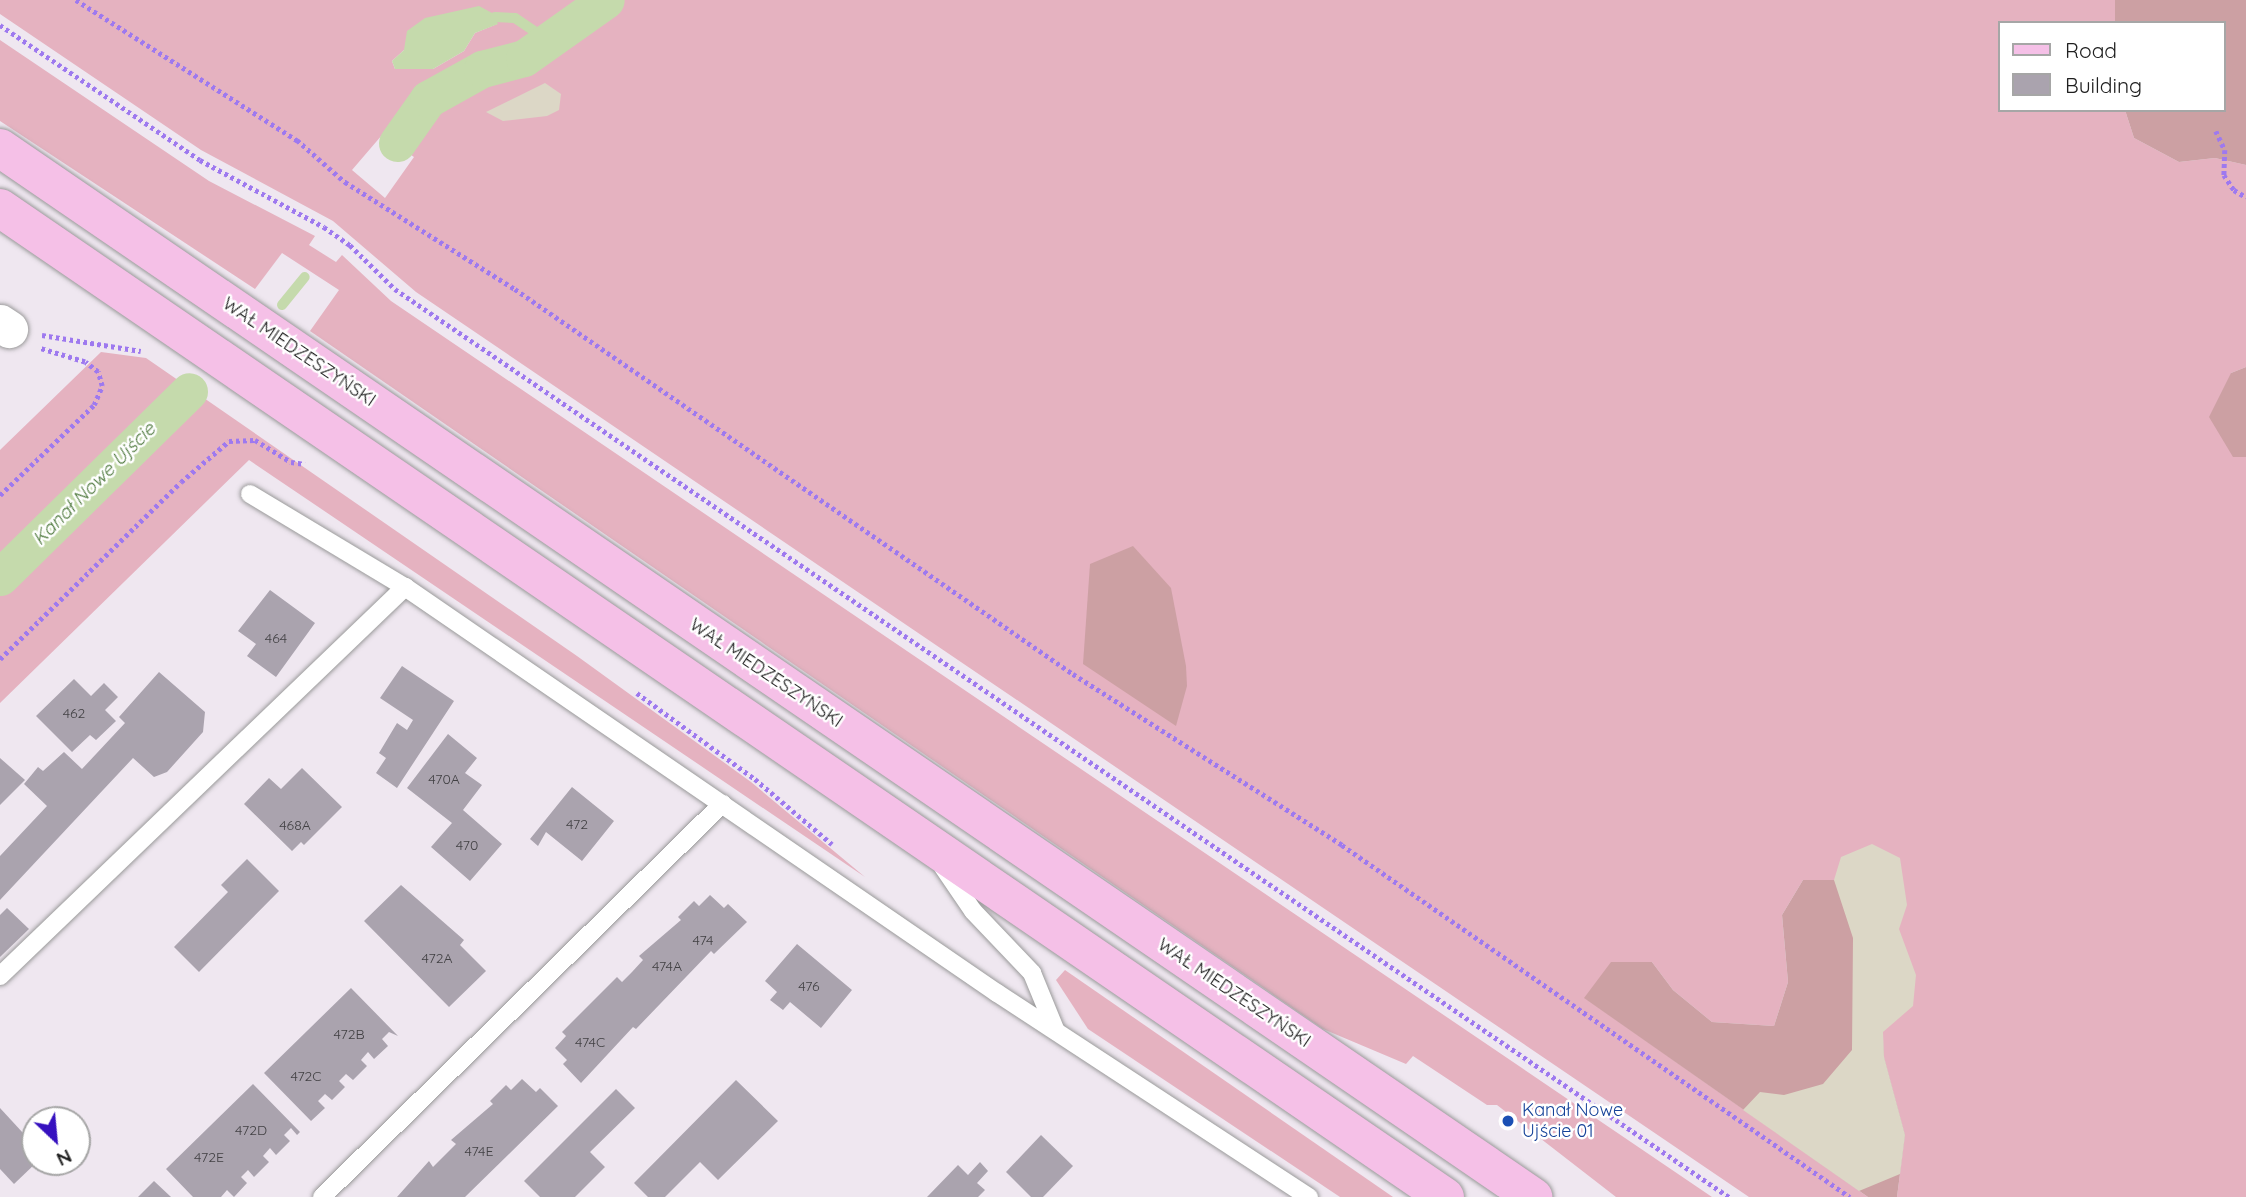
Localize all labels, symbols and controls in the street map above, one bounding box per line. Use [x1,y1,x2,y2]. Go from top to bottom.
legend [1997,21,2225,112]
text: Road [2065,37,2117,63]
text: Building [2065,72,2142,98]
street label: WAŁ MIEDZESZYŃSKI [218,293,380,411]
water label: Kanał Nowe Ujście [28,418,160,550]
street label: WAŁ MIEDZESZYŃSKI [685,614,847,732]
house number: 464 [265,630,287,646]
house number: 462 [63,705,85,721]
house number: 470A [428,771,460,787]
house number: 472 [566,816,588,832]
house number: 468A [279,817,311,833]
house number: 470 [456,837,478,853]
house number: 474 [693,932,713,948]
street label: WAŁ MIEDZESZYŃSKI [1153,934,1315,1052]
house number: 472A [422,950,452,966]
house number: 474A [652,958,682,974]
house number: 476 [798,978,820,994]
house number: 472B [333,1026,365,1042]
house number: 474C [575,1034,605,1050]
house number: 472C [290,1068,322,1084]
place label: Kanał Nowe Ujście 01 [1522,1100,1623,1142]
north arrow [21,1106,91,1176]
marker: Kanał Nowe Ujście 01 [1500,1113,1516,1129]
house number: 472D [235,1122,267,1138]
house number: 474E [465,1143,493,1159]
text: N [53,1144,76,1172]
house number: 472E [194,1149,224,1165]

